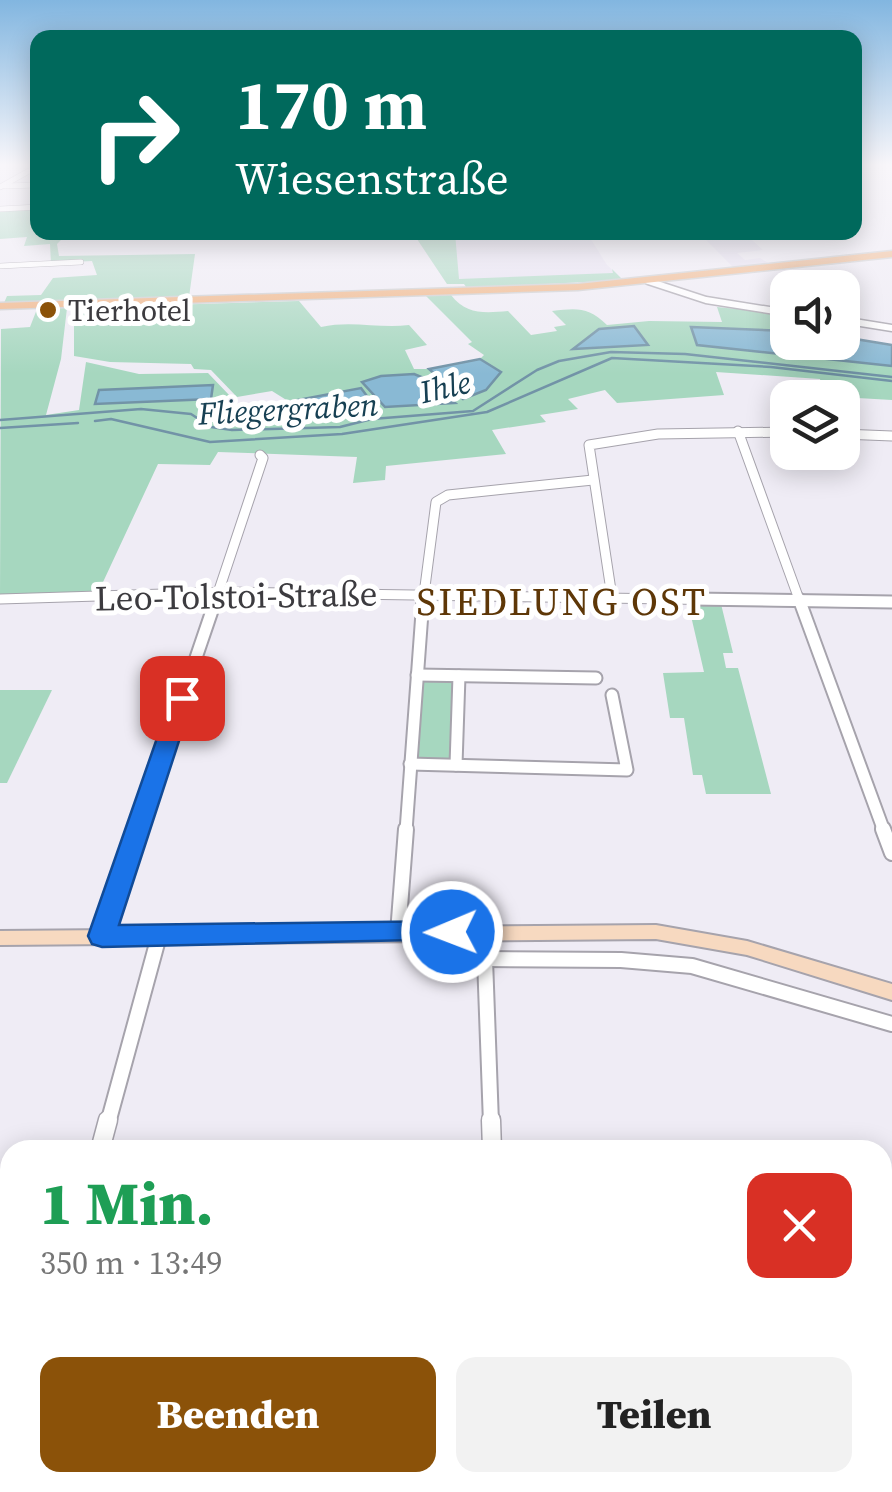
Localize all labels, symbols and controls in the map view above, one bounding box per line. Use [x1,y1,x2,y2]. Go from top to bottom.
text: 170 m [235,56,427,152]
icon: right [70,70,200,200]
text: Wiesenstraße [235,147,509,209]
map controls [770,270,860,470]
button: sound [770,270,860,360]
place label: Tierhotel [68,290,191,331]
marker: Tierhotel [37,299,59,321]
water label: Ihle [414,360,475,414]
button: layers [770,380,860,470]
water label: Fliegergraben [196,382,379,436]
street label: Leo-Tolstoi-Straße [94,570,378,622]
district label: SIEDLUNG OST [417,576,707,628]
pin [140,656,225,741]
icon: arrive [155,671,210,726]
position arrow [400,880,504,984]
text: 1 Min. [40,1162,214,1244]
button: close [747,1173,852,1278]
text: 350 m · 13:49 [40,1241,222,1285]
button: Beenden [40,1357,436,1472]
button: Teilen [456,1357,852,1472]

